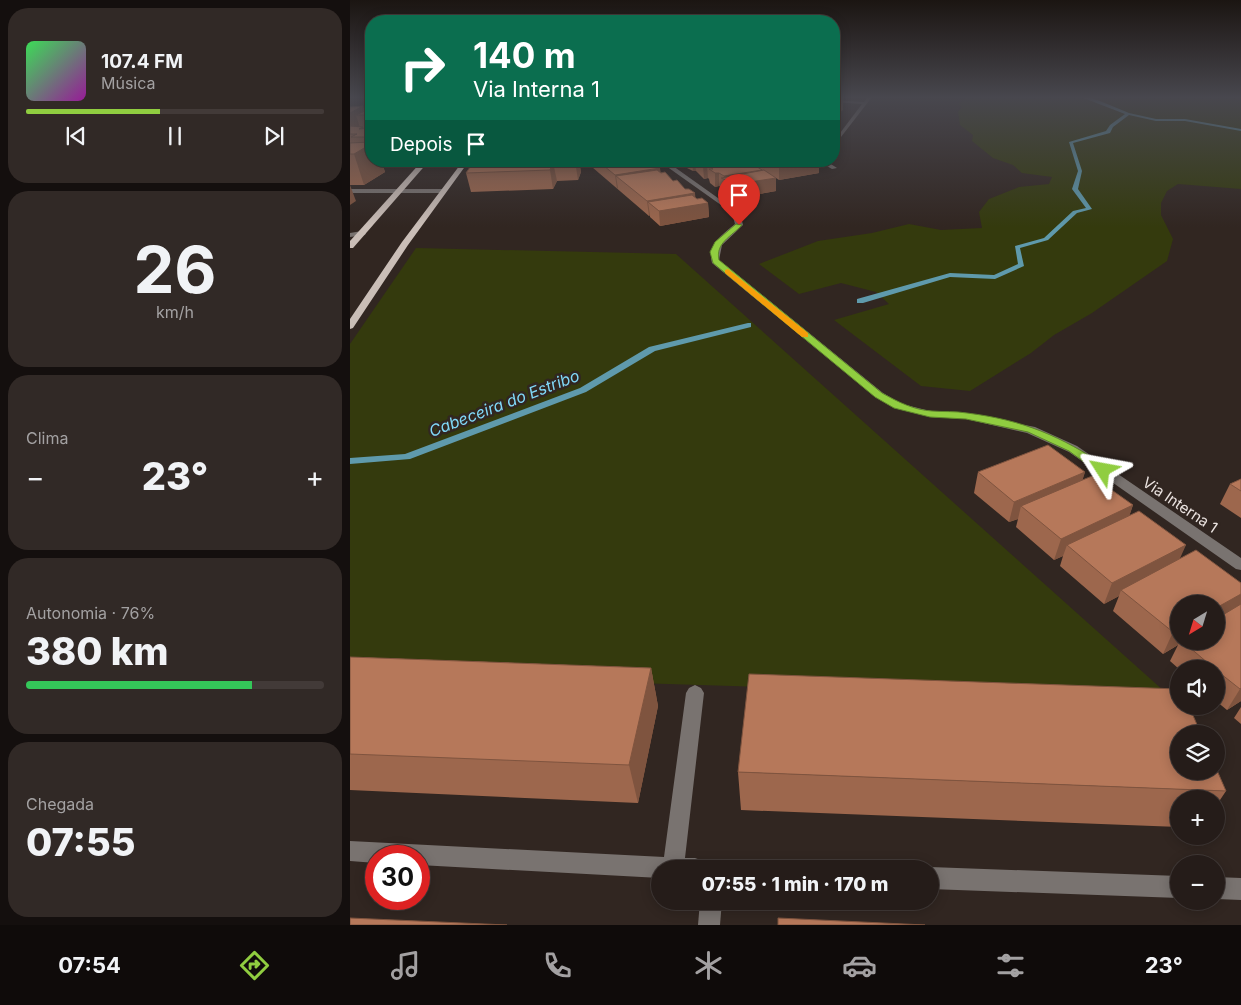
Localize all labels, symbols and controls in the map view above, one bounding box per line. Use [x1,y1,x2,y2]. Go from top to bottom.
text: 140 m [473,34,576,76]
icon: right [390,35,455,100]
text: 107.4 FM [101,50,183,73]
text: Música [101,73,156,93]
text: Via Interna 1 [473,76,600,102]
icon: previous [62,122,90,150]
icon: pause [161,122,189,150]
icon: next [260,122,288,150]
icon: arrive [462,130,490,158]
text: Depois [390,133,452,156]
pin [718,174,760,225]
icon: arrive [725,181,753,209]
text: 26 [133,230,217,309]
text: km/h [156,302,194,322]
water label: Cabeceira do Estribo [426,365,582,441]
text: Clima [26,428,68,448]
position arrow [1076,443,1128,495]
text: 23° [142,453,208,499]
text: − [26,460,45,494]
text: + [305,460,324,494]
street label: Via Interna 1 [1139,473,1221,537]
north arrow [1170,595,1225,650]
map controls [1170,595,1225,910]
text: Autonomia · 76% [26,603,155,623]
text: 380 km [26,628,169,674]
button: sound [1170,660,1225,715]
button: layers [1170,725,1225,780]
button: + [1170,790,1225,845]
text: Chegada [26,794,94,814]
text: 07:55 [26,819,136,865]
speed limit sign: 30 [365,845,430,910]
button: − [1170,855,1225,910]
text: 07:55 · 1 min · 170 m [702,873,888,896]
icon: directions [237,948,272,983]
icon: music [388,948,423,983]
icon: phone [540,948,575,983]
icon: climate [691,948,726,983]
icon: car [842,948,877,983]
icon: filters [993,948,1028,983]
text: 07:54 [58,952,121,978]
text: 23° [1145,952,1183,978]

